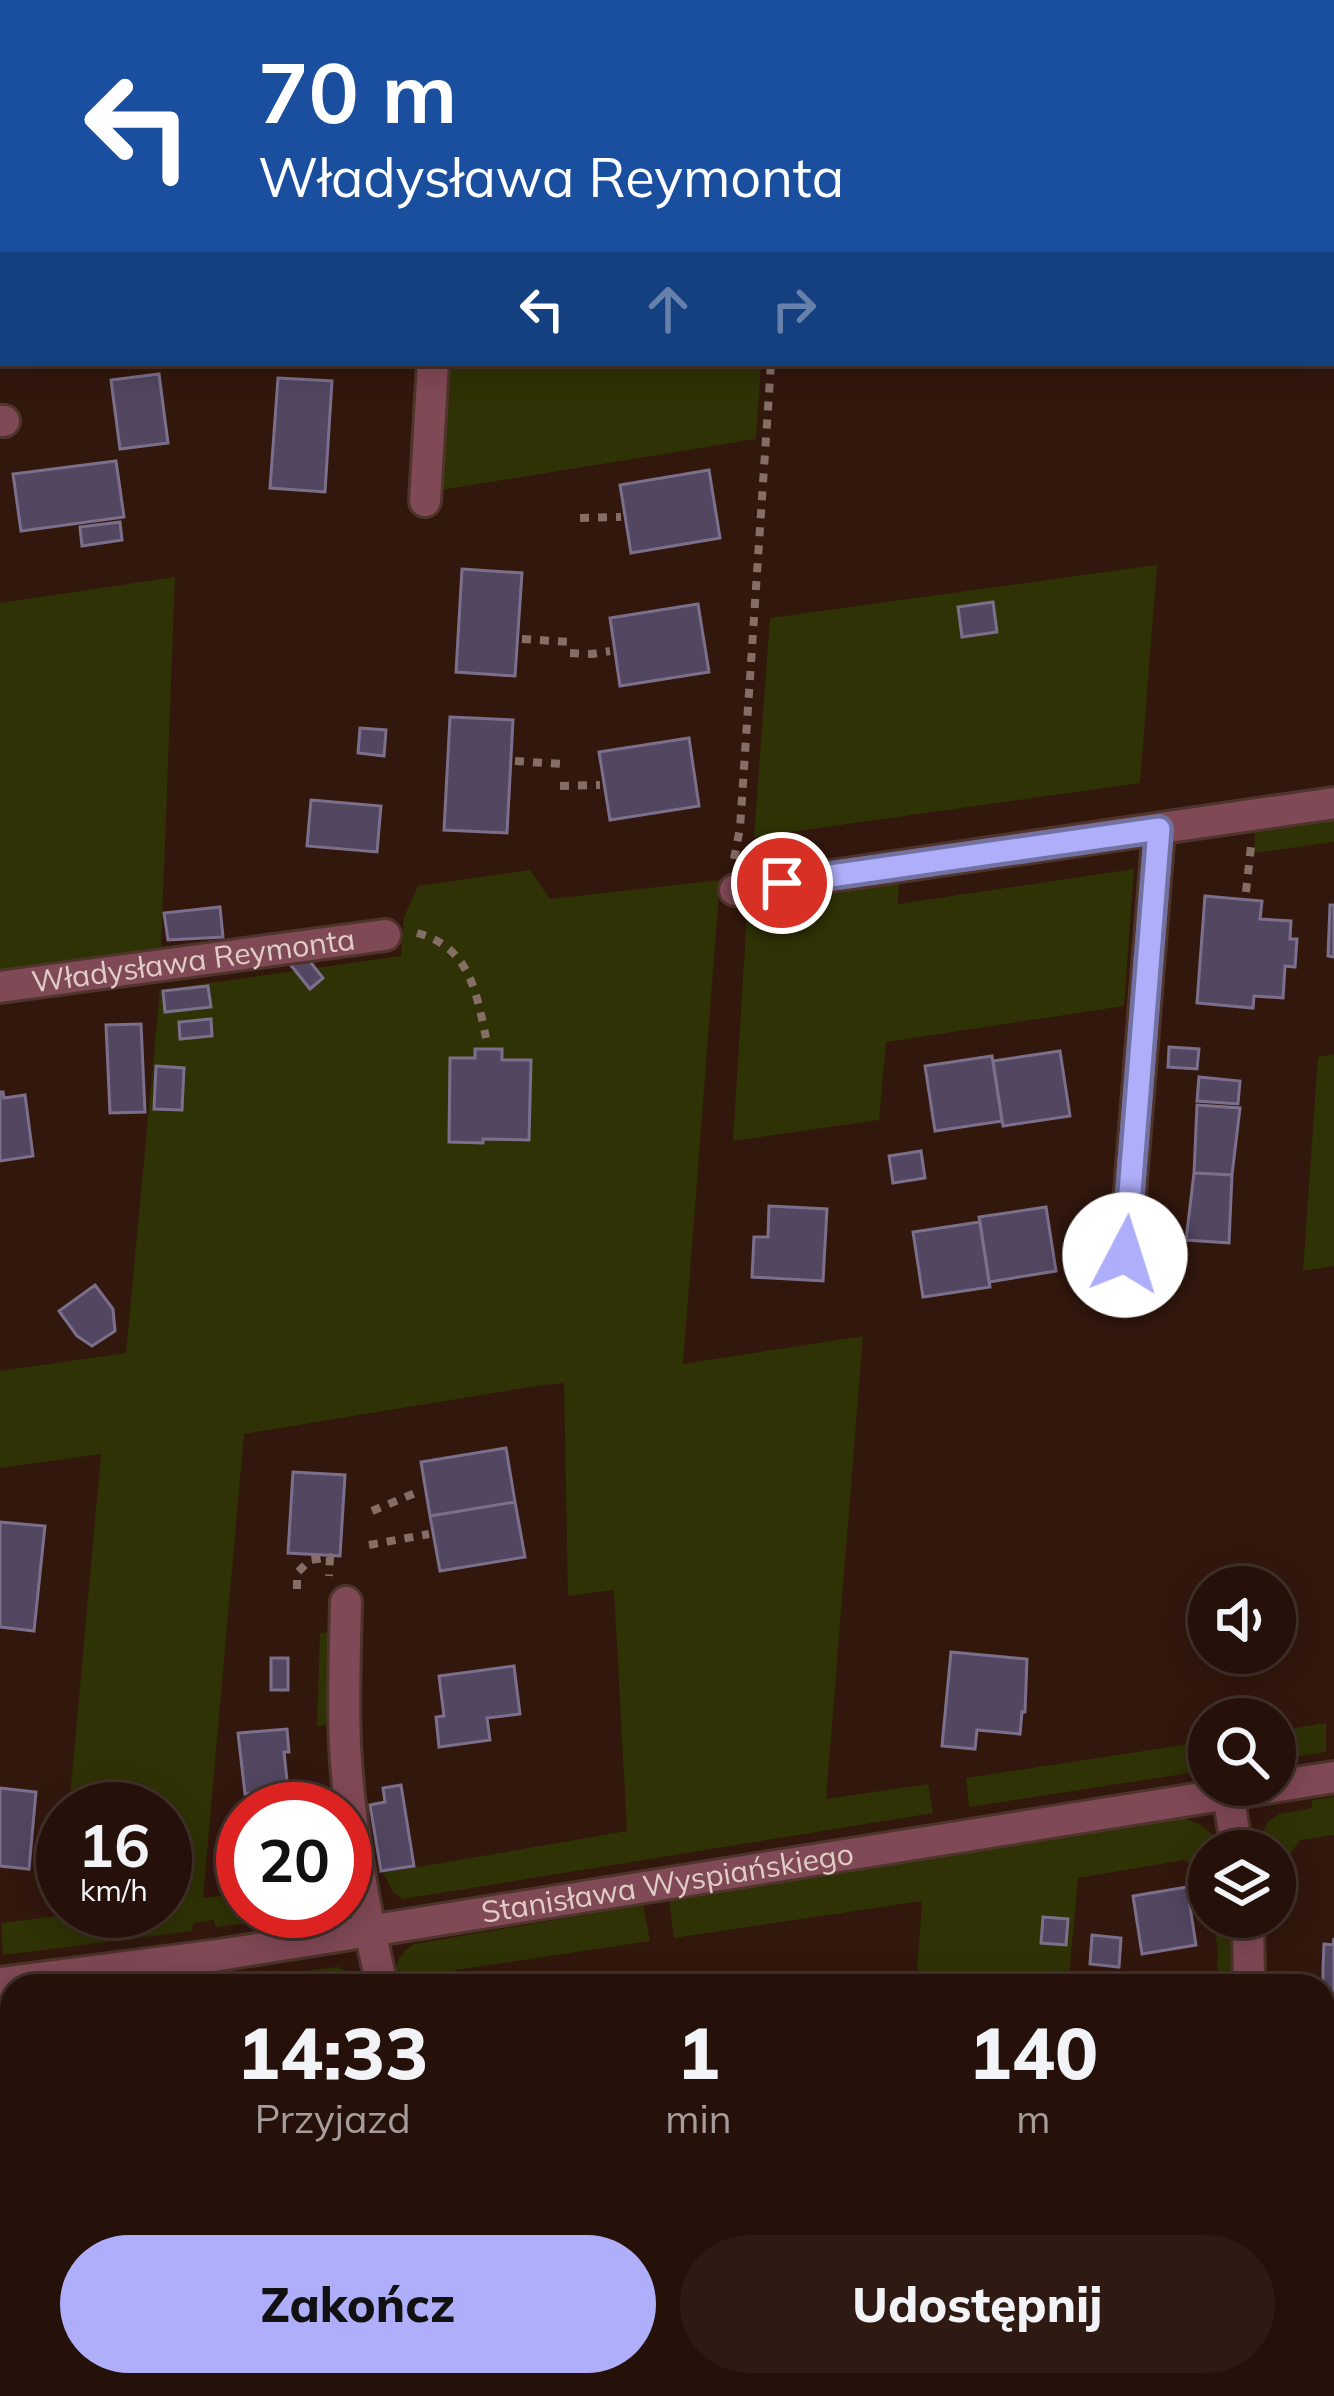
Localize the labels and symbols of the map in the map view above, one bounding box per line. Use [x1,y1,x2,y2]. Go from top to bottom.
pin [731,832,833,934]
street label: Władysława Reymonta [29,919,357,1001]
position arrow [1062,1192,1188,1318]
speed limit sign: 20 [216,1782,372,1938]
street label: Stanisława Wyspiańskiego [479,1834,856,1931]

